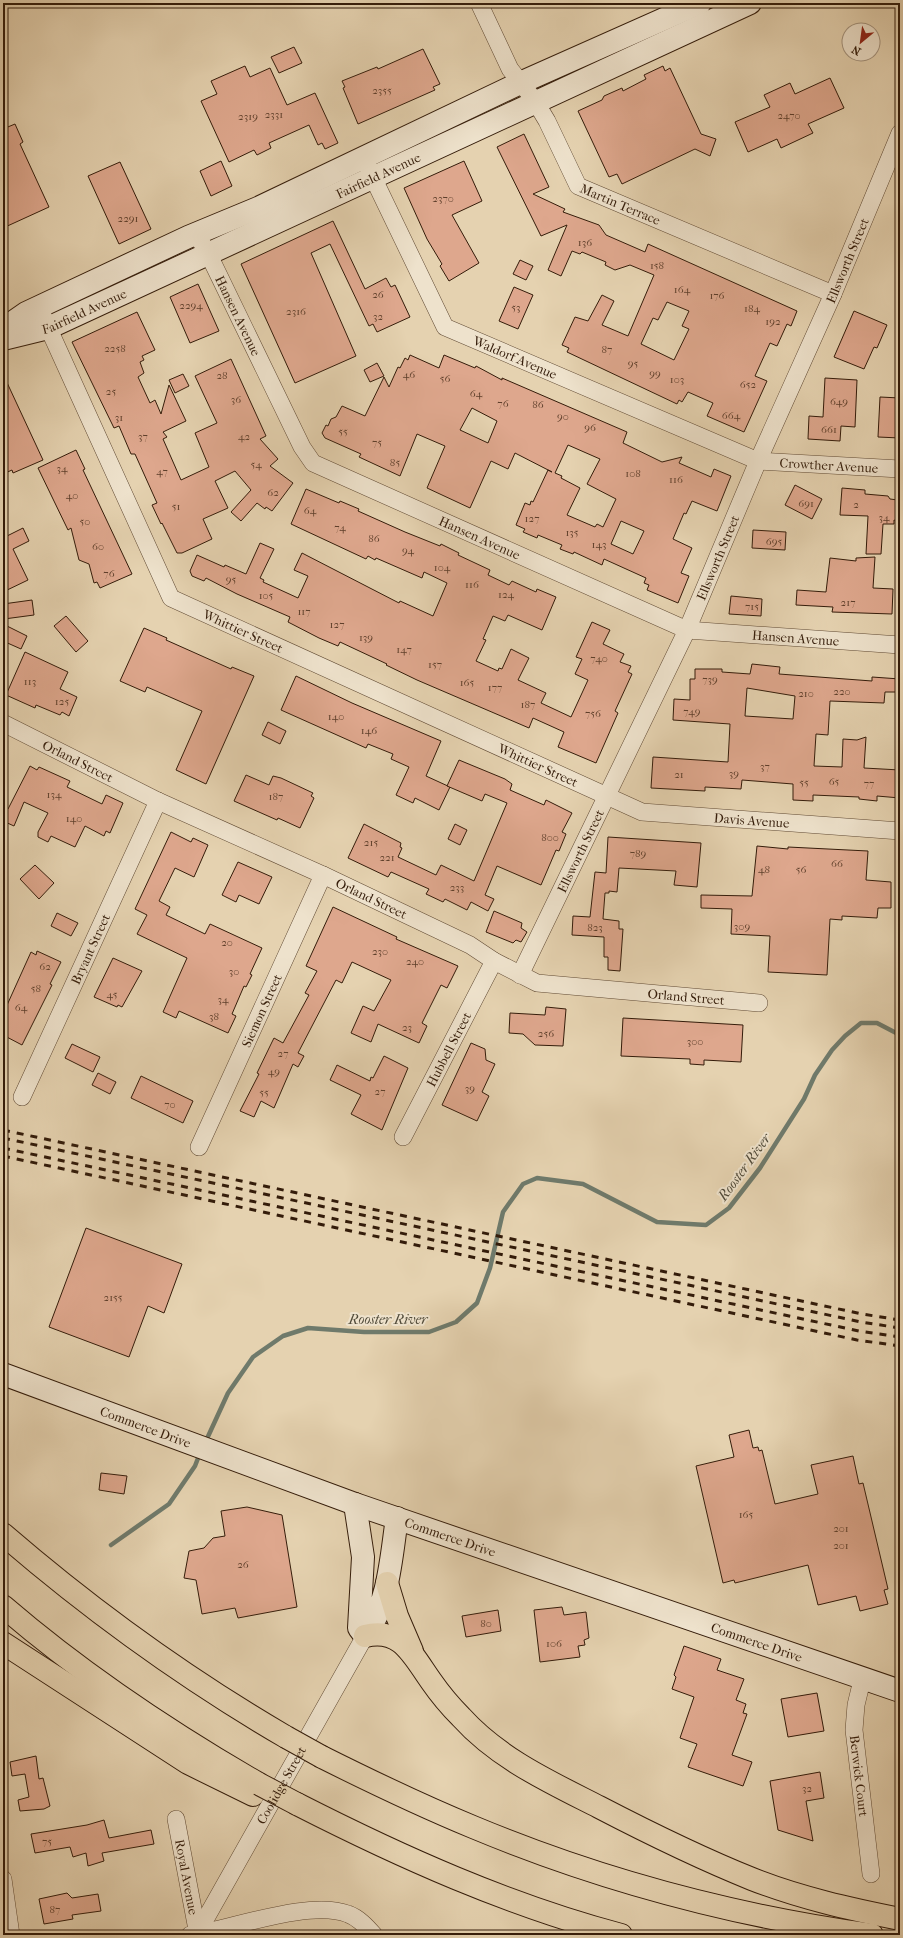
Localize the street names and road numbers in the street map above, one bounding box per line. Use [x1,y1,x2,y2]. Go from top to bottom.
street label: Fairfield Avenue [334,149,423,202]
street label: Martin Terrace [578,181,663,228]
street label: Ellsworth Street [823,216,872,305]
street label: Hansen Avenue [212,273,264,359]
street label: Fairfield Avenue [41,286,129,337]
street label: Waldorf Avenue [470,333,560,382]
street label: Crowther Avenue [779,455,879,476]
street label: Hansen Avenue [436,513,523,563]
street label: Ellsworth Street [693,513,743,602]
street label: Whittier Street [200,606,286,656]
street label: Hansen Avenue [751,628,840,649]
street label: Orland Street [40,737,116,785]
street label: Whittier Street [495,740,581,790]
street label: Ellsworth Street [554,807,607,895]
street label: Davis Avenue [713,810,791,831]
street label: Orland Street [333,875,410,922]
street label: Bryant Street [68,911,113,987]
street label: Siemon Street [238,971,285,1050]
street label: Orland Street [647,986,725,1008]
street label: Hubbell Street [423,1009,475,1089]
street label: Commerce Drive [98,1404,193,1451]
street label: Commerce Drive [403,1515,498,1560]
street label: Commerce Drive [709,1620,805,1665]
street label: Berwick Court [847,1734,871,1818]
street label: Coolidge Street [254,1743,309,1827]
street label: Royal Avenue [172,1838,201,1917]

